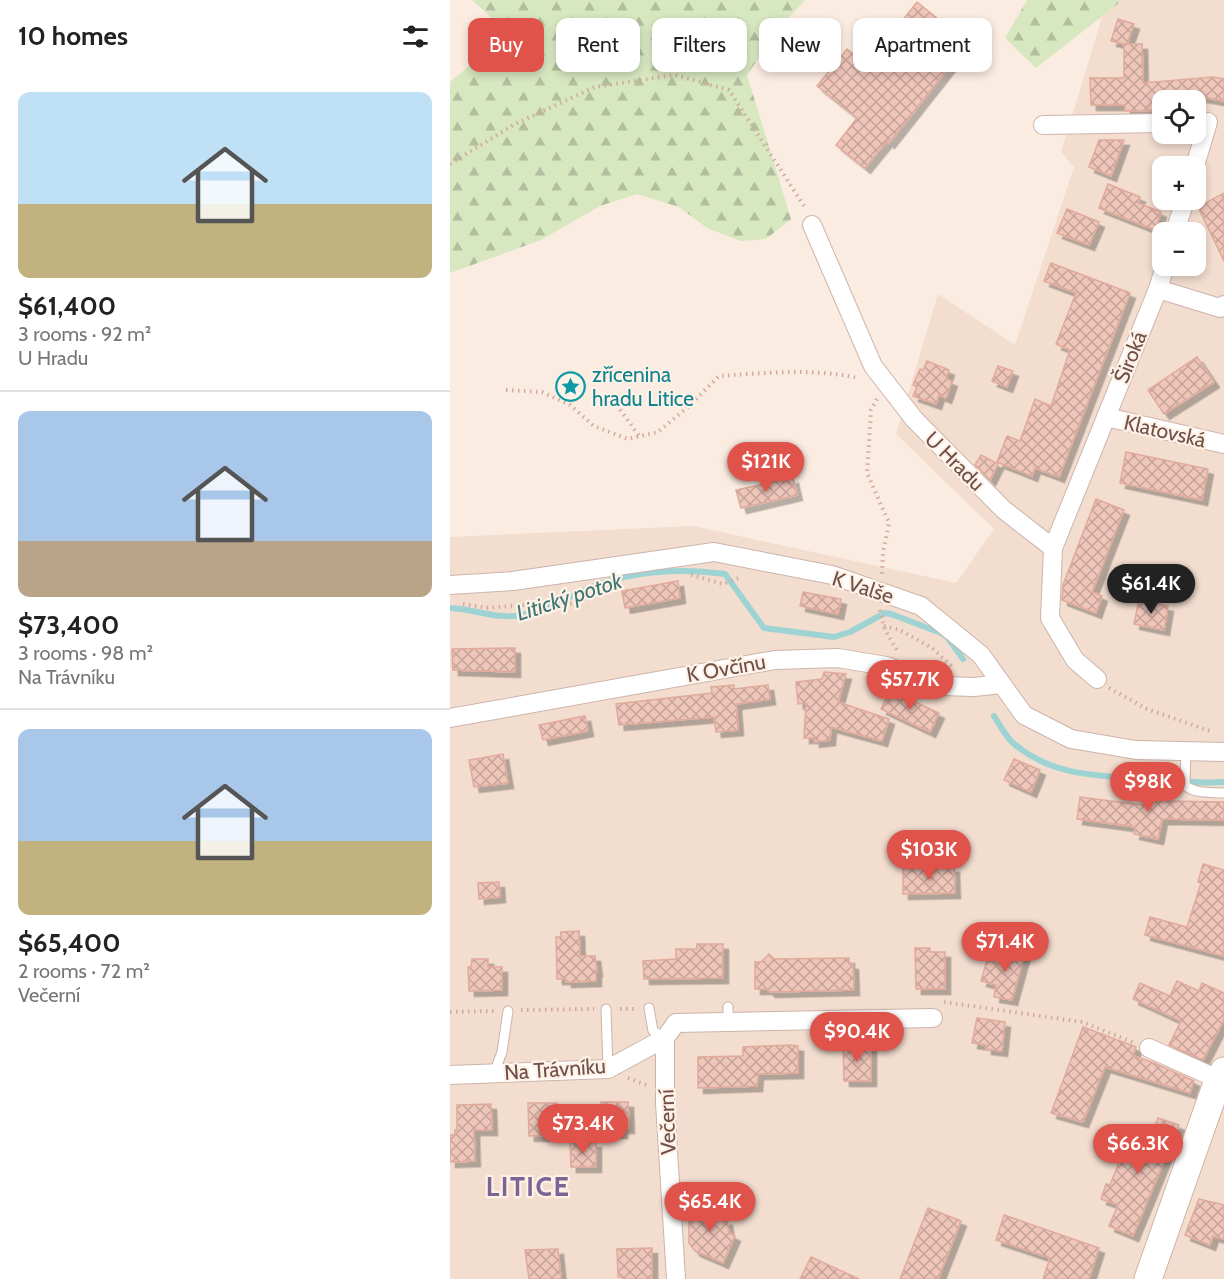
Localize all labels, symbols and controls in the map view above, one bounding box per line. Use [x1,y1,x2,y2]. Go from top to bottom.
chip: Buy [468,18,544,72]
chip: Rent [556,18,640,72]
chip: Filters [652,18,747,72]
chip: New [759,18,841,72]
chip: Apartment [853,18,992,72]
text: 10 homes [18,20,128,52]
icon: filters [399,20,432,53]
map controls [1152,90,1206,276]
button: locate [1152,90,1206,144]
icon: home [171,131,279,239]
button: + [1152,156,1206,210]
button: − [1152,222,1206,276]
text: $61,400 [18,290,116,322]
text: 3 rooms · 92 m² [18,322,151,346]
street label: Široká [1108,327,1152,387]
text: U Hradu [18,346,88,370]
place label: zřícenina hradu Litice [592,362,694,411]
place icon: zřícenina hradu Litice [555,370,587,402]
street label: Klatovská [1122,409,1208,453]
street label: U Hradu [920,426,990,496]
pin: $121K [724,442,808,493]
text: $121K [741,449,791,473]
icon: home [171,450,279,558]
pin: $61.4K [1102,564,1200,615]
street label: K Valše [829,565,897,609]
water label: Litický potok [513,567,626,627]
text: $61.4K [1121,571,1181,595]
text: $73,400 [18,609,119,641]
text: 3 rooms · 98 m² [18,641,153,665]
street label: K Ovčínu [685,649,767,687]
pin: $57.7K [861,660,959,711]
text: Na Trávníku [18,665,115,689]
text: $57.7K [880,667,940,691]
pin: $98K [1112,762,1184,813]
icon: home [171,768,279,876]
text: $98K [1124,769,1172,793]
pin: $103K [887,830,971,881]
text: $103K [901,837,957,861]
pin: $71.4K [956,922,1054,973]
text: $65,400 [18,927,121,959]
text: $71.4K [976,929,1034,953]
text: 2 rooms · 72 m² [18,959,150,983]
text: Večerní [18,983,80,1007]
pin: $90.4K [808,1012,906,1063]
text: $90.4K [824,1019,890,1043]
street label: Na Trávníku [503,1053,607,1085]
street label: Večerní [653,1088,681,1155]
pin: $73.4K [534,1104,632,1155]
text: $73.4K [552,1111,614,1135]
pin: $66.3K [1089,1124,1187,1175]
text: $66.3K [1107,1131,1169,1155]
district label: LITICE [486,1170,570,1203]
pin: $65.4K [661,1182,759,1233]
text: $65.4K [679,1189,741,1213]

